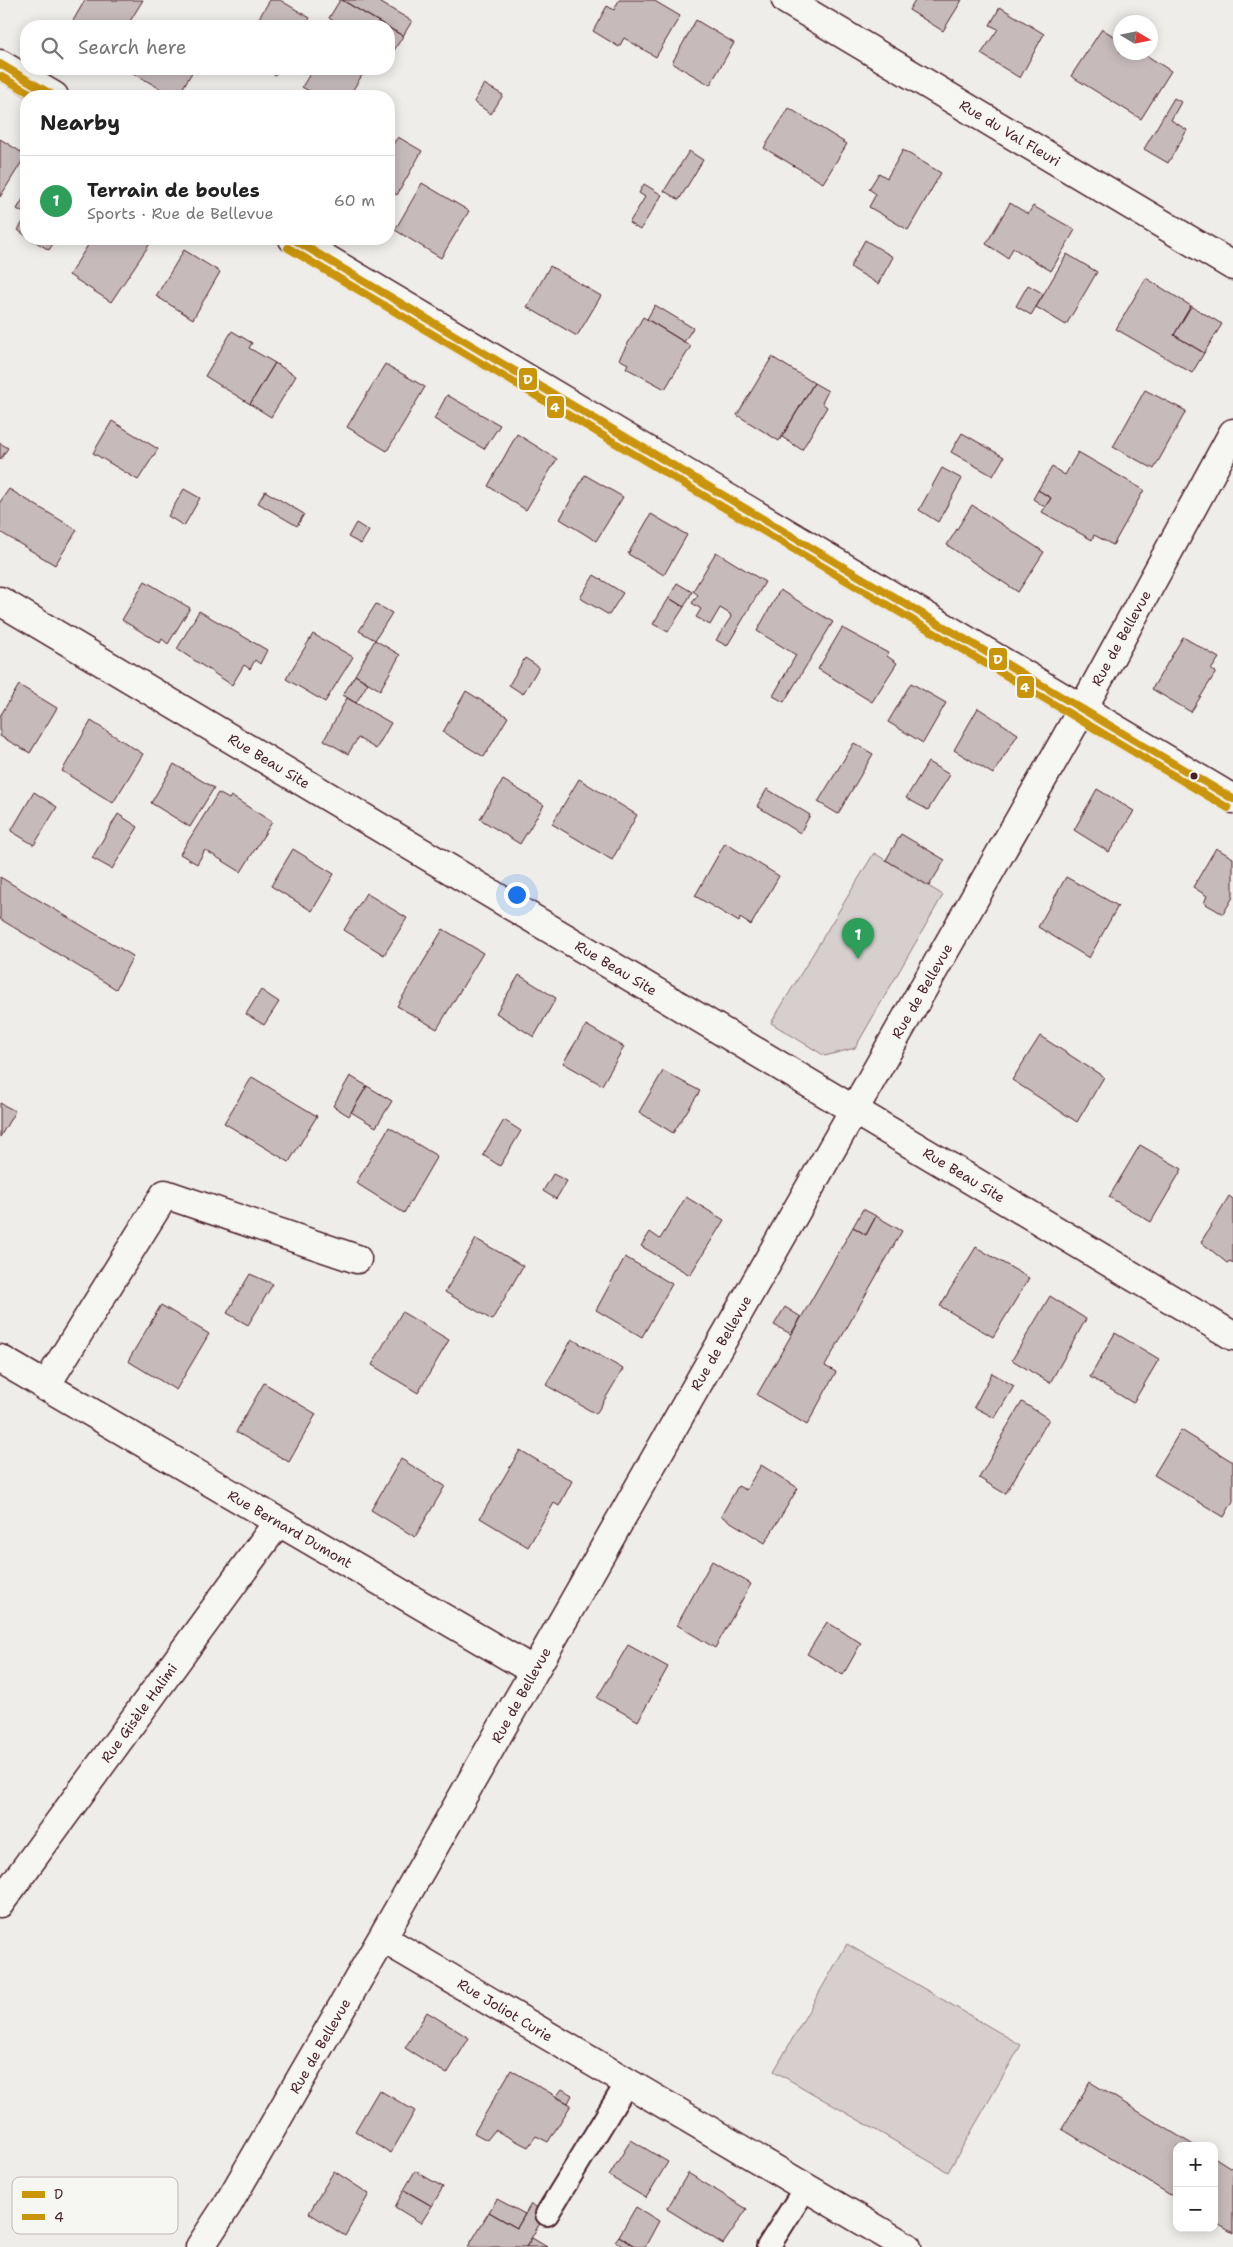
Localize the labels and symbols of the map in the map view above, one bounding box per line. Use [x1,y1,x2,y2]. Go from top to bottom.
north arrow [1113,15,1158,60]
street label: Rue du Val Fleuri [956,96,1064,170]
line badge: D [518,367,538,391]
text: D [523,370,533,388]
line badge: 4 [546,395,565,419]
text: 4 [550,398,560,416]
street label: Rue de Bellevue [1087,587,1155,689]
line badge: D [988,647,1008,671]
text: D [993,650,1003,668]
line badge: 4 [1016,675,1035,699]
text: 4 [1020,678,1030,696]
street label: Rue Beau Site [225,729,313,793]
unlabelled marker [1189,771,1199,781]
your location [504,882,530,908]
pin: 1 [842,918,874,959]
street label: Rue Beau Site [572,936,660,1000]
street label: Rue de Bellevue [887,940,957,1042]
street label: Rue Beau Site [920,1143,1008,1207]
street label: Rue de Bellevue [686,1292,756,1394]
street label: Rue Bernard Dumont [224,1486,356,1572]
street label: Rue de Bellevue [487,1644,555,1746]
street label: Rue Gisèle Halimi [97,1660,181,1766]
street label: Rue Joliot Curie [454,1974,556,2046]
street label: Rue de Bellevue [285,1995,355,2097]
legend [12,2177,178,2234]
text: D [54,2185,63,2203]
text: 4 [54,2208,64,2226]

